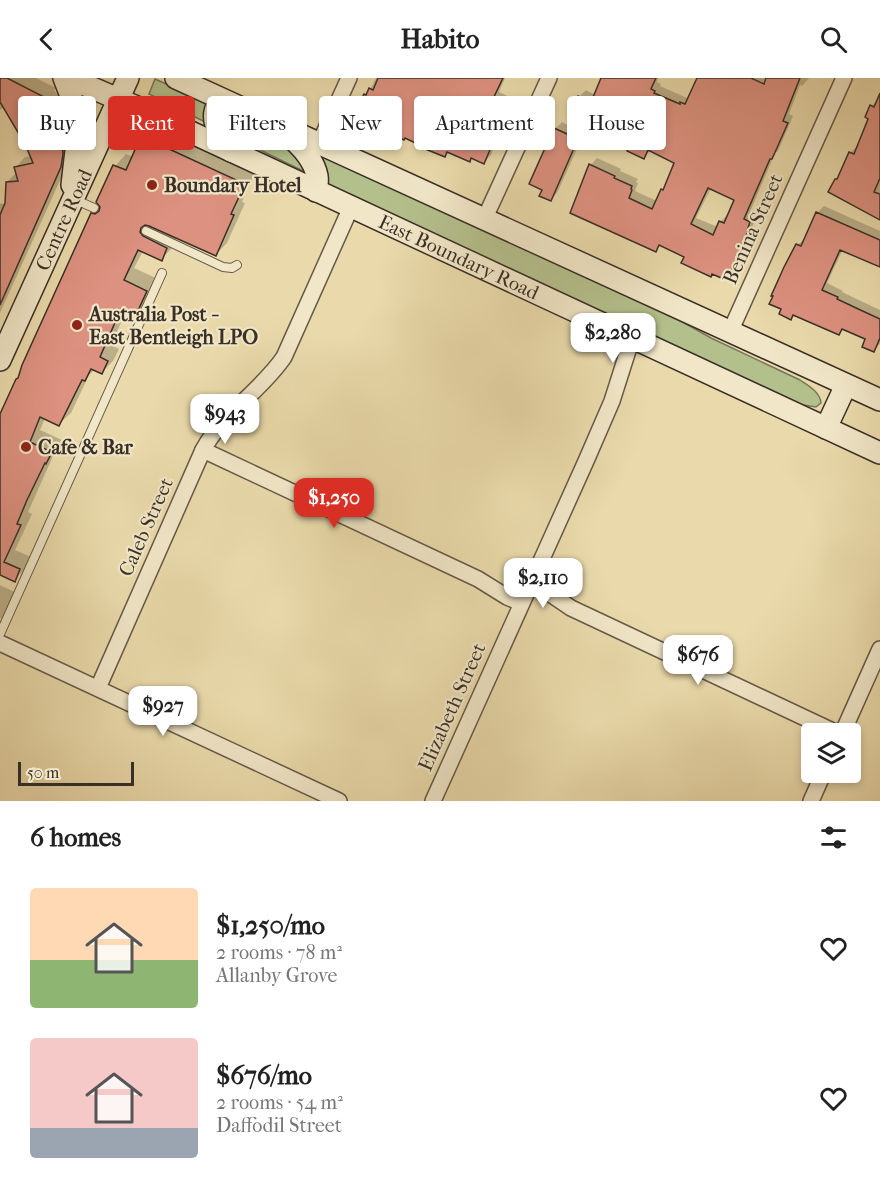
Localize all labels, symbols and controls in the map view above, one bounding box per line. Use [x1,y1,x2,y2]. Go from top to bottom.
icon: back [30,23,63,56]
text: Habito [401,23,479,55]
icon: search [817,23,850,56]
chip: Buy [18,96,96,150]
chip: Rent [108,96,195,150]
chip: Filters [207,96,307,150]
chip: New [319,96,402,150]
chip: Apartment [414,96,555,150]
chip: House [567,96,666,150]
street label: Centre Road [31,164,97,274]
street label: Benina Street [718,170,788,288]
place label: Boundary Hotel [164,174,302,197]
marker: Boundary Hotel [145,178,159,192]
street label: East Boundary Road [375,210,544,305]
place label: Australia Post - East Bentleigh LPO [87,303,258,349]
pin: $2,280 [564,313,662,364]
marker: Australia Post - East Bentleigh LPO [70,318,84,332]
text: $2,280 [585,321,641,344]
pin: $943 [189,394,261,445]
text: $943 [204,402,246,425]
place label: Cafe & Bar [38,436,133,459]
marker: Cafe & Bar [19,440,33,454]
street label: Caleb Street [114,474,178,580]
pin: $1,250 [285,478,383,529]
text: $1,250 [308,486,360,509]
pin: $2,110 [494,558,592,609]
text: $2,110 [518,566,568,589]
pin: $676 [662,635,734,686]
street label: Elizabeth Street [414,639,490,775]
text: $676 [677,643,719,666]
pin: $927 [127,686,199,737]
text: $927 [142,694,184,717]
map controls [801,723,861,783]
button: layers [801,723,861,783]
scale bar [18,759,134,786]
text: 50 m [27,763,59,782]
icon: filters [817,821,850,854]
text: 6 homes [30,822,121,853]
text: $1,250/mo [216,910,325,941]
icon: home [78,912,150,984]
icon: heart [817,932,850,965]
text: 2 rooms · 78 m² [216,941,342,964]
text: Allanby Grove [216,964,337,987]
text: $676/mo [216,1060,312,1091]
icon: home [78,1062,150,1134]
icon: heart [817,1082,850,1115]
text: 2 rooms · 54 m² [216,1091,343,1114]
text: Daffodil Street [216,1114,342,1137]

